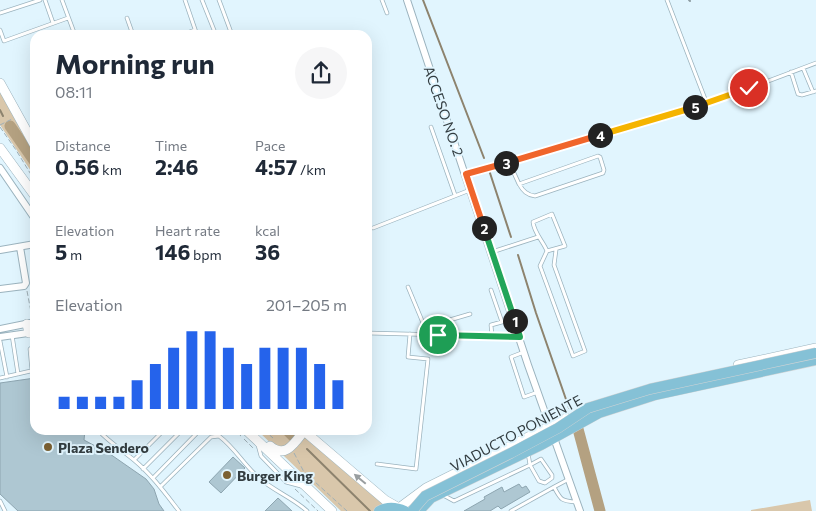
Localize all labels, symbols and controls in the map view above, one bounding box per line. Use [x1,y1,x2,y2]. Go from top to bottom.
text: Morning run [55,46,215,80]
button: share [295,47,347,99]
street label: ACCESO NO. 2 [421,64,467,159]
pin [728,67,770,109]
icon: check [735,74,763,102]
text: 08:11 [55,82,93,101]
pin: 5 [682,94,708,120]
text: 5 [691,99,700,116]
pin: 4 [588,122,612,148]
text: 4 [596,127,605,144]
text: Distance [55,137,111,154]
text: Time [155,137,187,154]
text: Pace [255,137,285,154]
pin: 3 [494,150,518,176]
text: 0.56 [55,154,99,179]
text: 2:46 [155,154,198,179]
text: 4:57 [255,154,297,179]
text: 3 [502,155,511,172]
text: km [99,161,122,178]
text: /km [297,161,326,178]
pin: 2 [472,216,496,240]
text: 2 [481,220,488,237]
text: Elevation [55,222,114,239]
text: Heart rate [155,222,220,239]
text: kcal [255,222,280,239]
text: 5 [55,239,67,264]
text: 146 [155,239,190,264]
text: 36 [255,239,280,264]
text: m [67,246,82,263]
text: bpm [190,246,222,263]
text: Elevation [55,295,123,314]
text: 201–205 m [266,295,347,314]
pin: 1 [502,308,528,334]
text: 1 [512,313,519,330]
pin [417,314,459,356]
icon: arrive [424,321,452,349]
street label: VIADUCTO PONIENTE [447,391,585,475]
place label: Plaza Sendero [58,439,149,456]
marker: Plaza Sendero [42,441,54,453]
place label: Burger King [237,467,313,484]
marker: Burger King [221,469,233,481]
one-way arrow [355,473,367,485]

